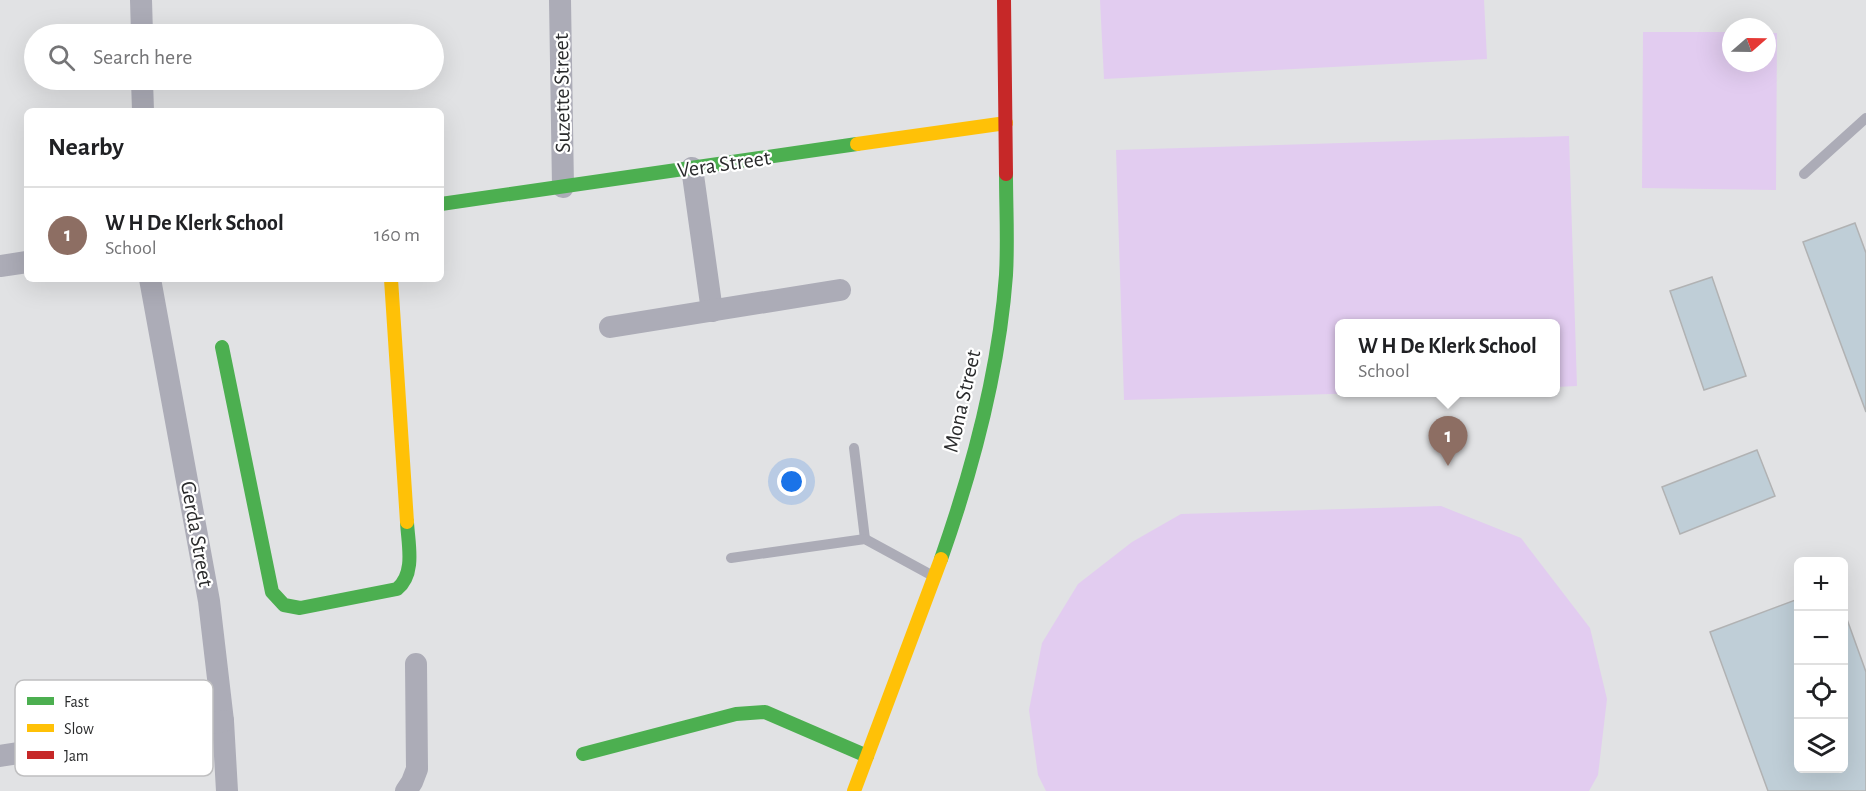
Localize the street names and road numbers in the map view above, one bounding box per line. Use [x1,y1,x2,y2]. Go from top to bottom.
street label: Suzette Street [550,33,574,153]
street label: Vera Street [676,147,772,181]
street label: Mona Street [940,348,984,454]
street label: Gerda Street [177,479,217,589]

